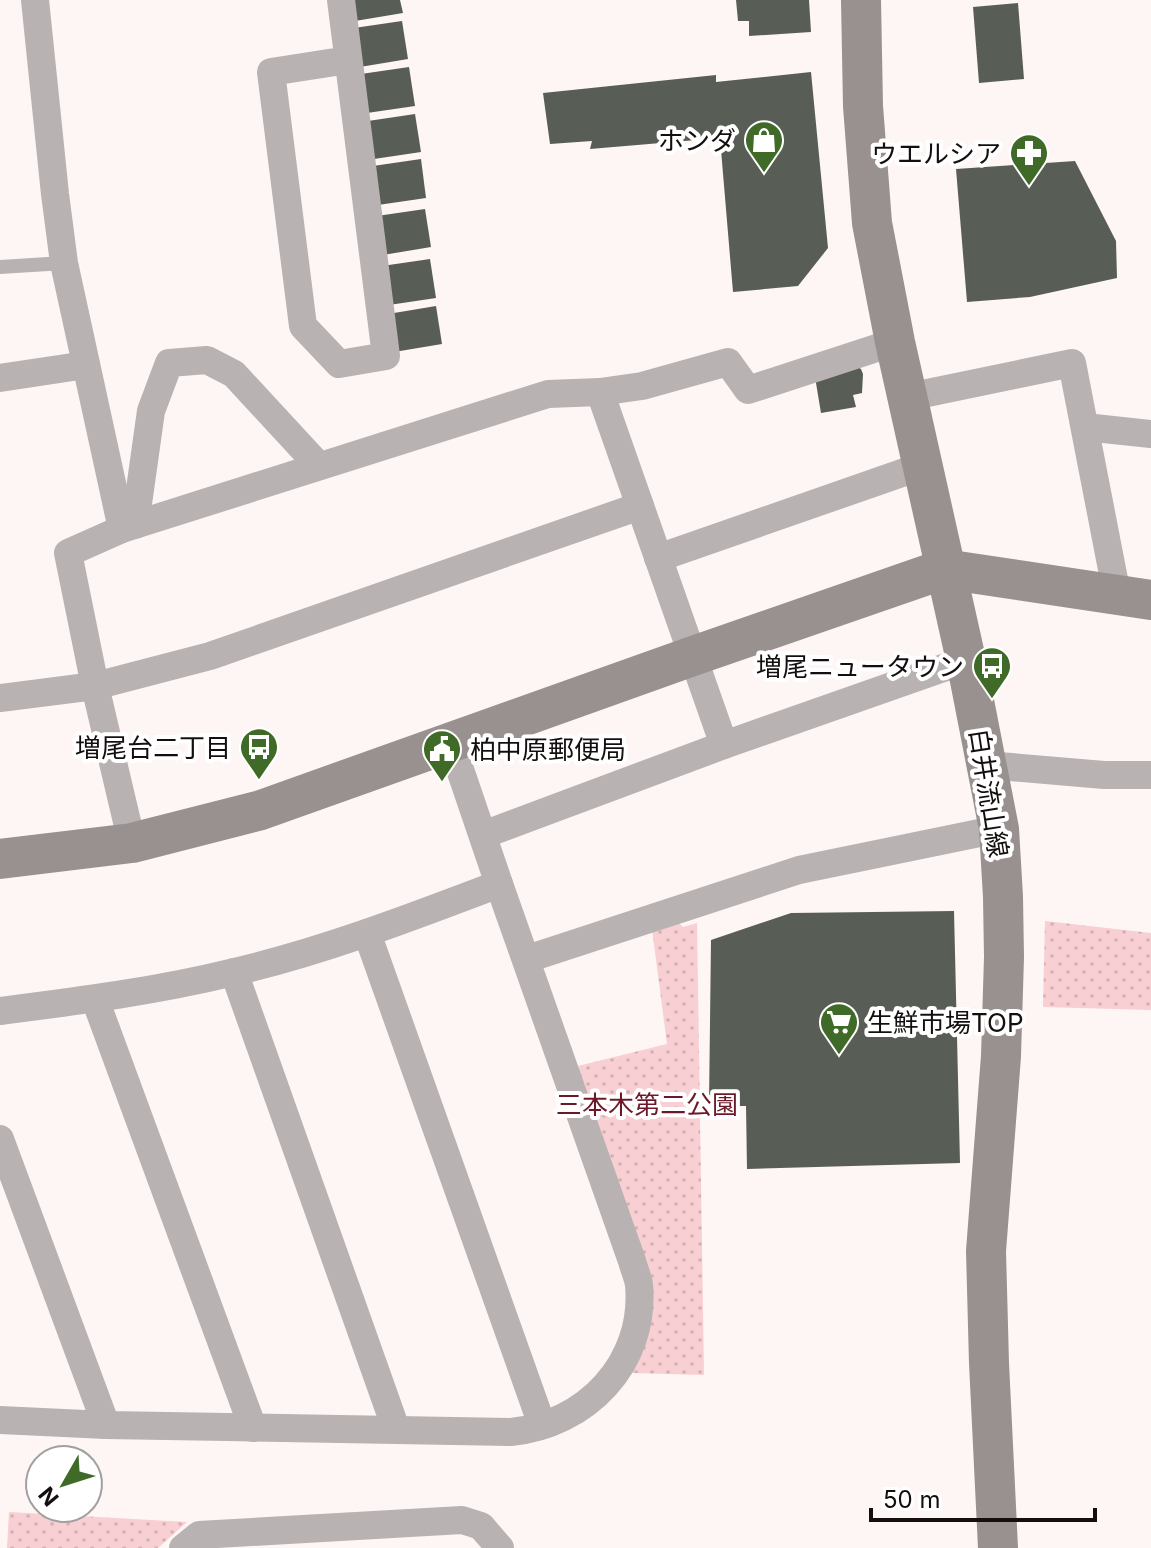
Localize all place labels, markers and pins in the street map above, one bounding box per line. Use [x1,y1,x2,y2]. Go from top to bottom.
shop icon: ホンダ [743,119,785,174]
place label: ホンダ [658,125,736,156]
pharmacy icon: ウエルシア [1008,132,1050,187]
place label: ウエルシア [871,138,1001,169]
bus stop icon: 増尾ニュータウン [971,645,1013,700]
place label: 増尾ニュータウン [756,651,964,682]
bus stop icon: 増尾台二丁目 [238,726,280,781]
public building icon: 柏中原郵便局 [421,728,463,783]
place label: 増尾台二丁目 [75,732,231,763]
place label: 柏中原郵便局 [470,734,626,765]
supermarket icon: 生鮮市場TOP [818,1001,860,1056]
place label: 生鮮市場TOP [867,1007,1024,1038]

